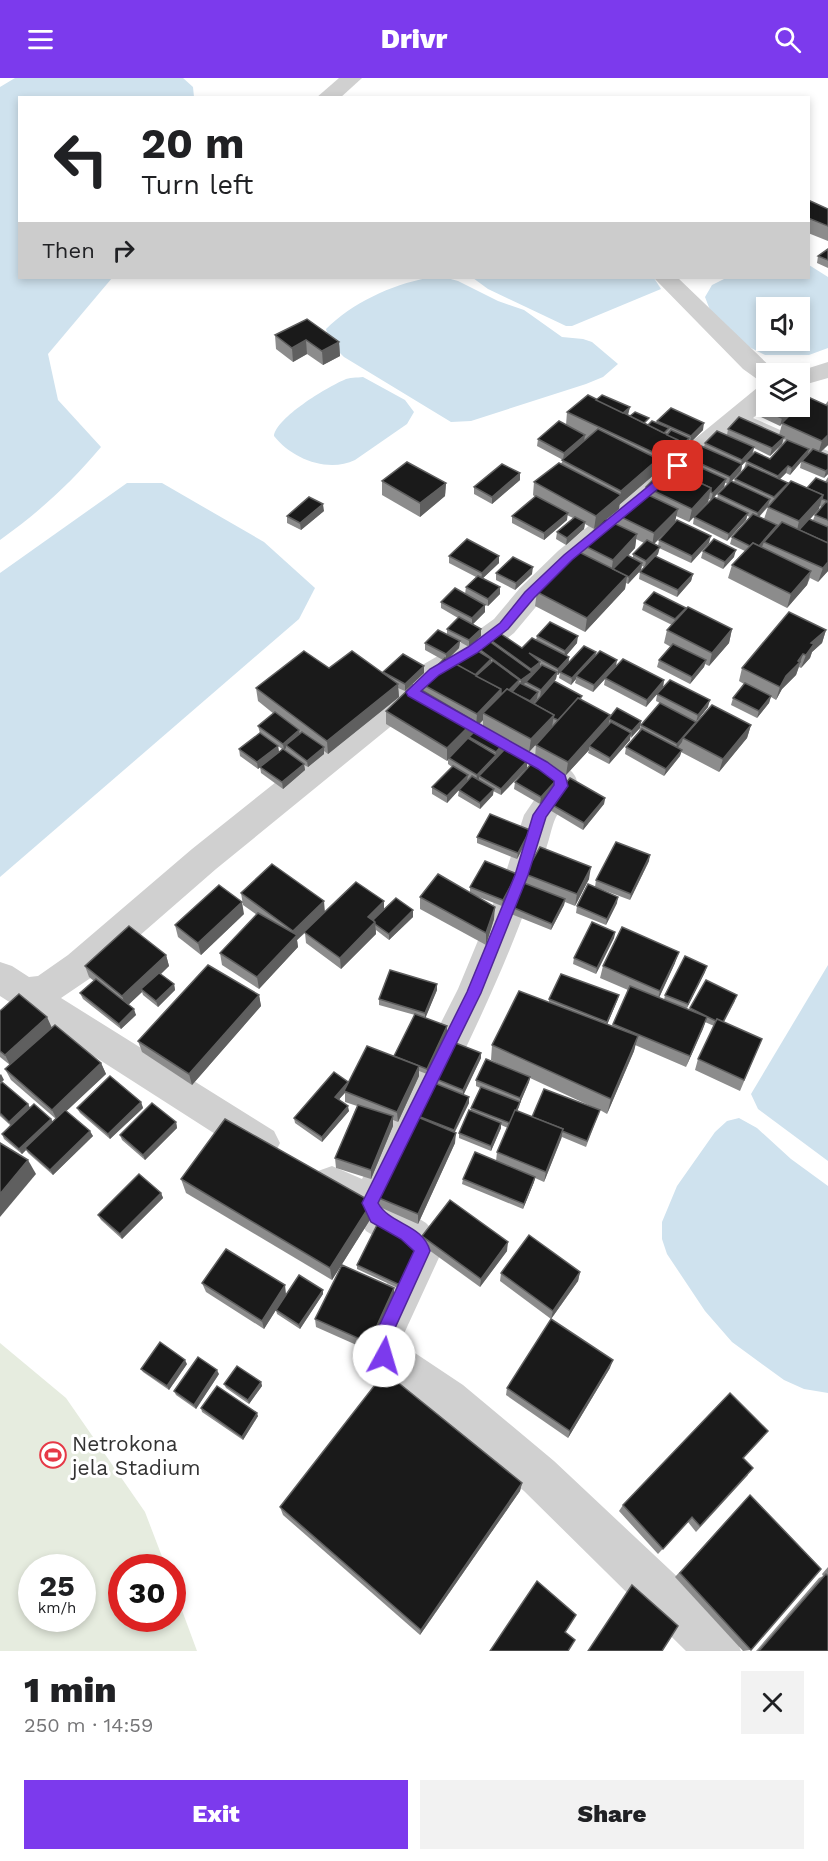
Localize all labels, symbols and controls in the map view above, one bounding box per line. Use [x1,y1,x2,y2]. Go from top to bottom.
icon: menu [24,23,57,56]
text: Drivr [381,23,447,55]
icon: search [771,23,804,56]
text: 20 m [141,119,245,168]
icon: left [42,120,120,198]
text: Turn left [141,169,253,201]
icon: right [107,234,140,267]
text: Then [42,238,95,263]
map controls [756,297,810,417]
button: sound [756,297,810,351]
button: layers [756,363,810,417]
pin [652,440,703,491]
icon: arrive [661,449,694,482]
position arrow [352,1324,416,1388]
place label: Netrokona jela Stadium [70,1431,201,1480]
sports icon: Netrokona jela Stadium [38,1440,68,1470]
speed limit sign: 30 [108,1554,186,1632]
text: 25 [39,1568,75,1603]
text: km/h [38,1599,76,1617]
text: 1 min [24,1669,117,1711]
button: close [741,1671,804,1734]
text: 250 m · 14:59 [24,1713,153,1737]
button: Exit [24,1780,408,1849]
button: Share [420,1780,804,1849]

